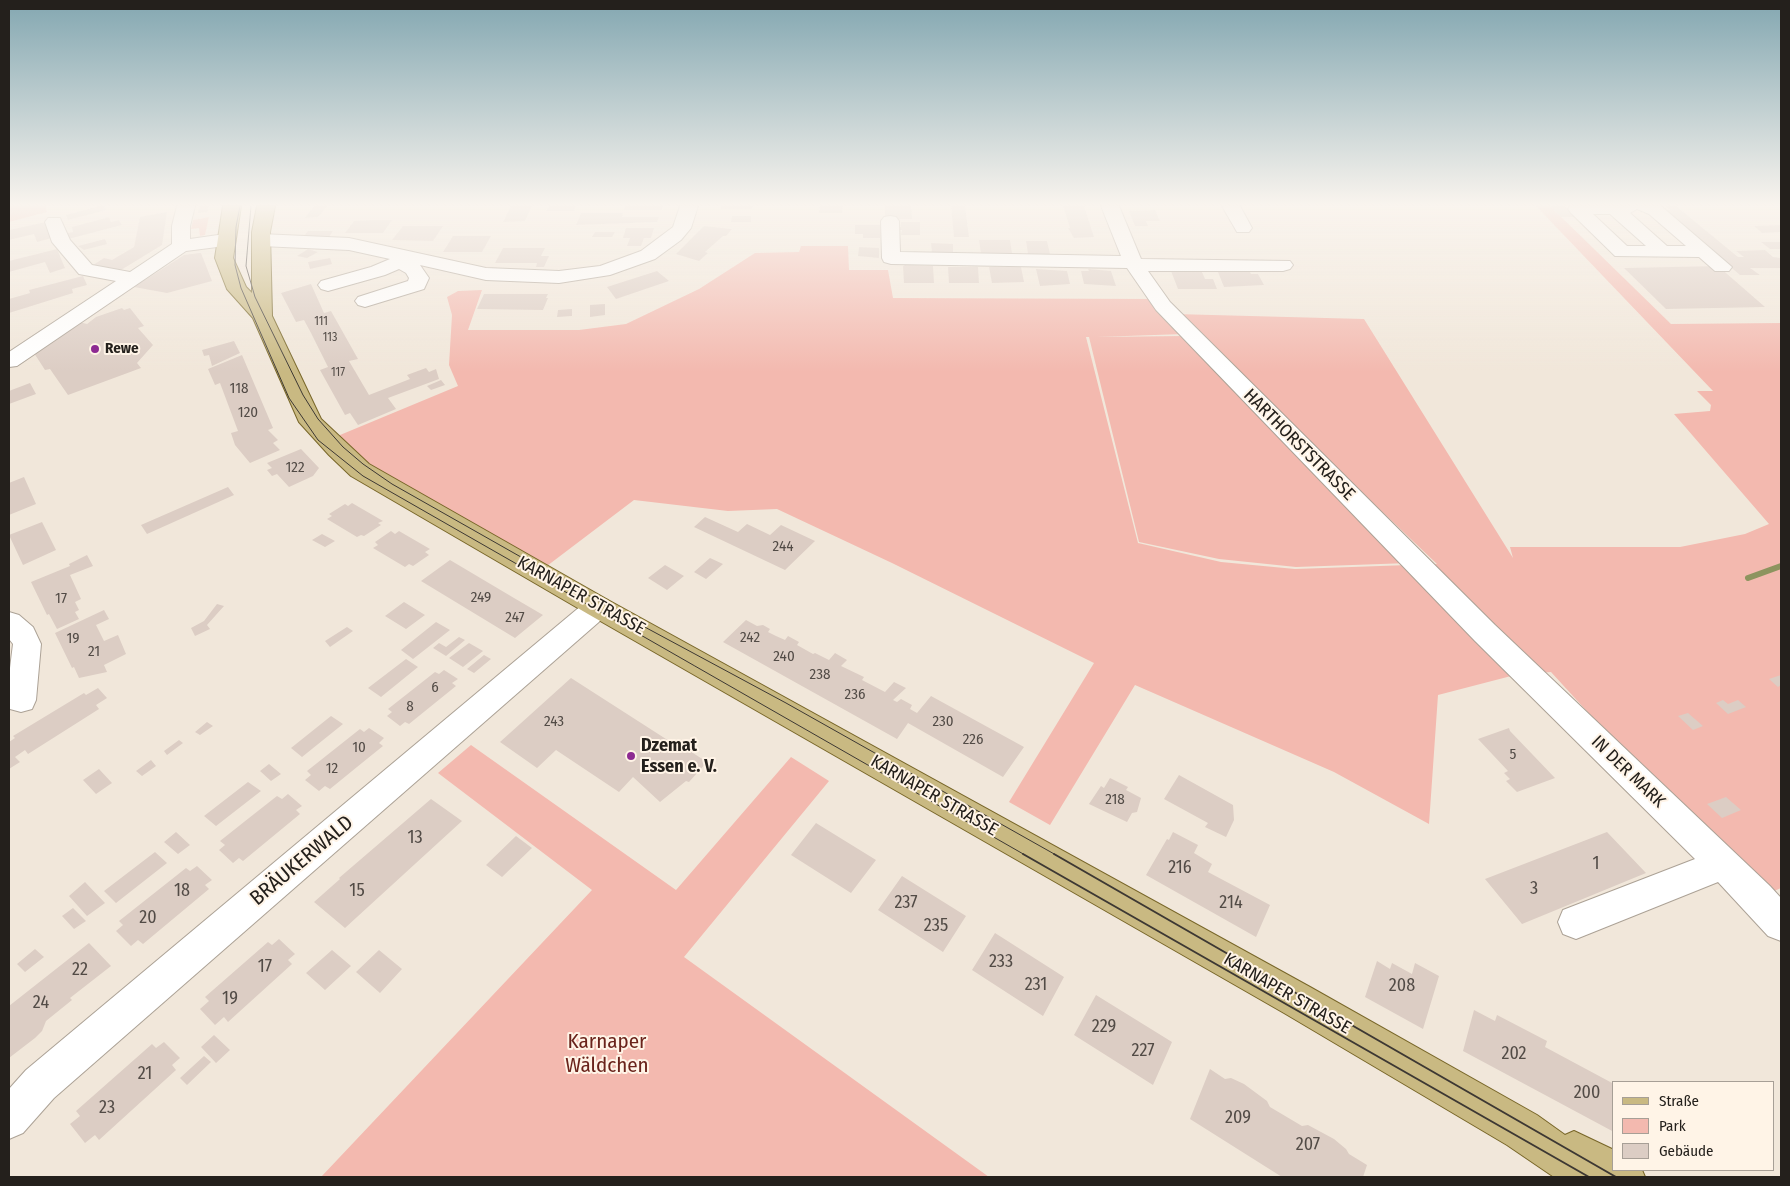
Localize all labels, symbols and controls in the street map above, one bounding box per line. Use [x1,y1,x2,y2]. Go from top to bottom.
house number: 111 [314,315,328,329]
house number: 113 [323,331,337,345]
place label: Rewe [105,340,139,358]
marker: Rewe [89,343,101,355]
house number: 117 [331,366,345,380]
house number: 118 [230,380,248,398]
street label: HARTHORSTSTRASSE [1239,385,1359,505]
house number: 120 [238,404,258,422]
house number: 122 [285,459,305,477]
house number: 244 [773,538,793,556]
street label: KARNAPER STRASSE [513,552,649,640]
house number: 249 [471,589,491,607]
house number: 17 [55,590,67,608]
house number: 247 [505,609,525,627]
house number: 242 [740,629,760,647]
house number: 19 [66,630,80,648]
house number: 21 [88,643,100,661]
house number: 240 [773,648,795,666]
house number: 238 [810,666,830,684]
house number: 6 [431,679,439,697]
house number: 236 [845,686,865,704]
house number: 8 [406,698,414,716]
house number: 243 [544,713,564,731]
house number: 230 [932,713,954,731]
house number: 226 [963,731,983,749]
street label: IN DER MARK [1587,731,1669,813]
place label: Dzemat Essen e. V. [641,735,717,778]
house number: 10 [352,739,366,757]
house number: 5 [1510,746,1516,764]
marker: Dzemat Essen e. V. [625,750,637,762]
street label: KARNAPER STRASSE [867,751,1001,841]
house number: 12 [326,760,338,778]
house number: 218 [1105,791,1125,809]
street label: BRÄUKERWALD [245,811,359,911]
house number: 13 [407,827,423,849]
house number: 1 [1592,853,1600,875]
house number: 216 [1168,857,1192,879]
house number: 3 [1530,878,1538,900]
house number: 18 [174,880,190,902]
house number: 15 [349,880,365,902]
house number: 237 [894,892,918,914]
house number: 214 [1219,892,1243,914]
house number: 20 [139,907,157,929]
house number: 235 [924,915,948,937]
street label: KARNAPER STRASSE [1220,949,1354,1039]
house number: 233 [989,951,1013,973]
house number: 17 [258,956,272,978]
house number: 22 [72,959,88,981]
house number: 231 [1025,974,1047,996]
house number: 208 [1389,975,1415,997]
house number: 19 [222,988,238,1010]
house number: 24 [33,992,49,1014]
house number: 229 [1092,1016,1116,1038]
park label: Karnaper Wäldchen [565,1029,649,1079]
house number: 227 [1131,1040,1155,1062]
house number: 202 [1501,1043,1527,1065]
house number: 21 [138,1063,152,1085]
legend [1612,1081,1775,1171]
house number: 200 [1574,1082,1600,1104]
text: Straße [1659,1092,1699,1110]
house number: 23 [99,1097,115,1119]
house number: 209 [1225,1107,1251,1129]
text: Park [1659,1117,1686,1135]
house number: 207 [1296,1134,1320,1156]
text: Gebäude [1659,1142,1714,1160]

